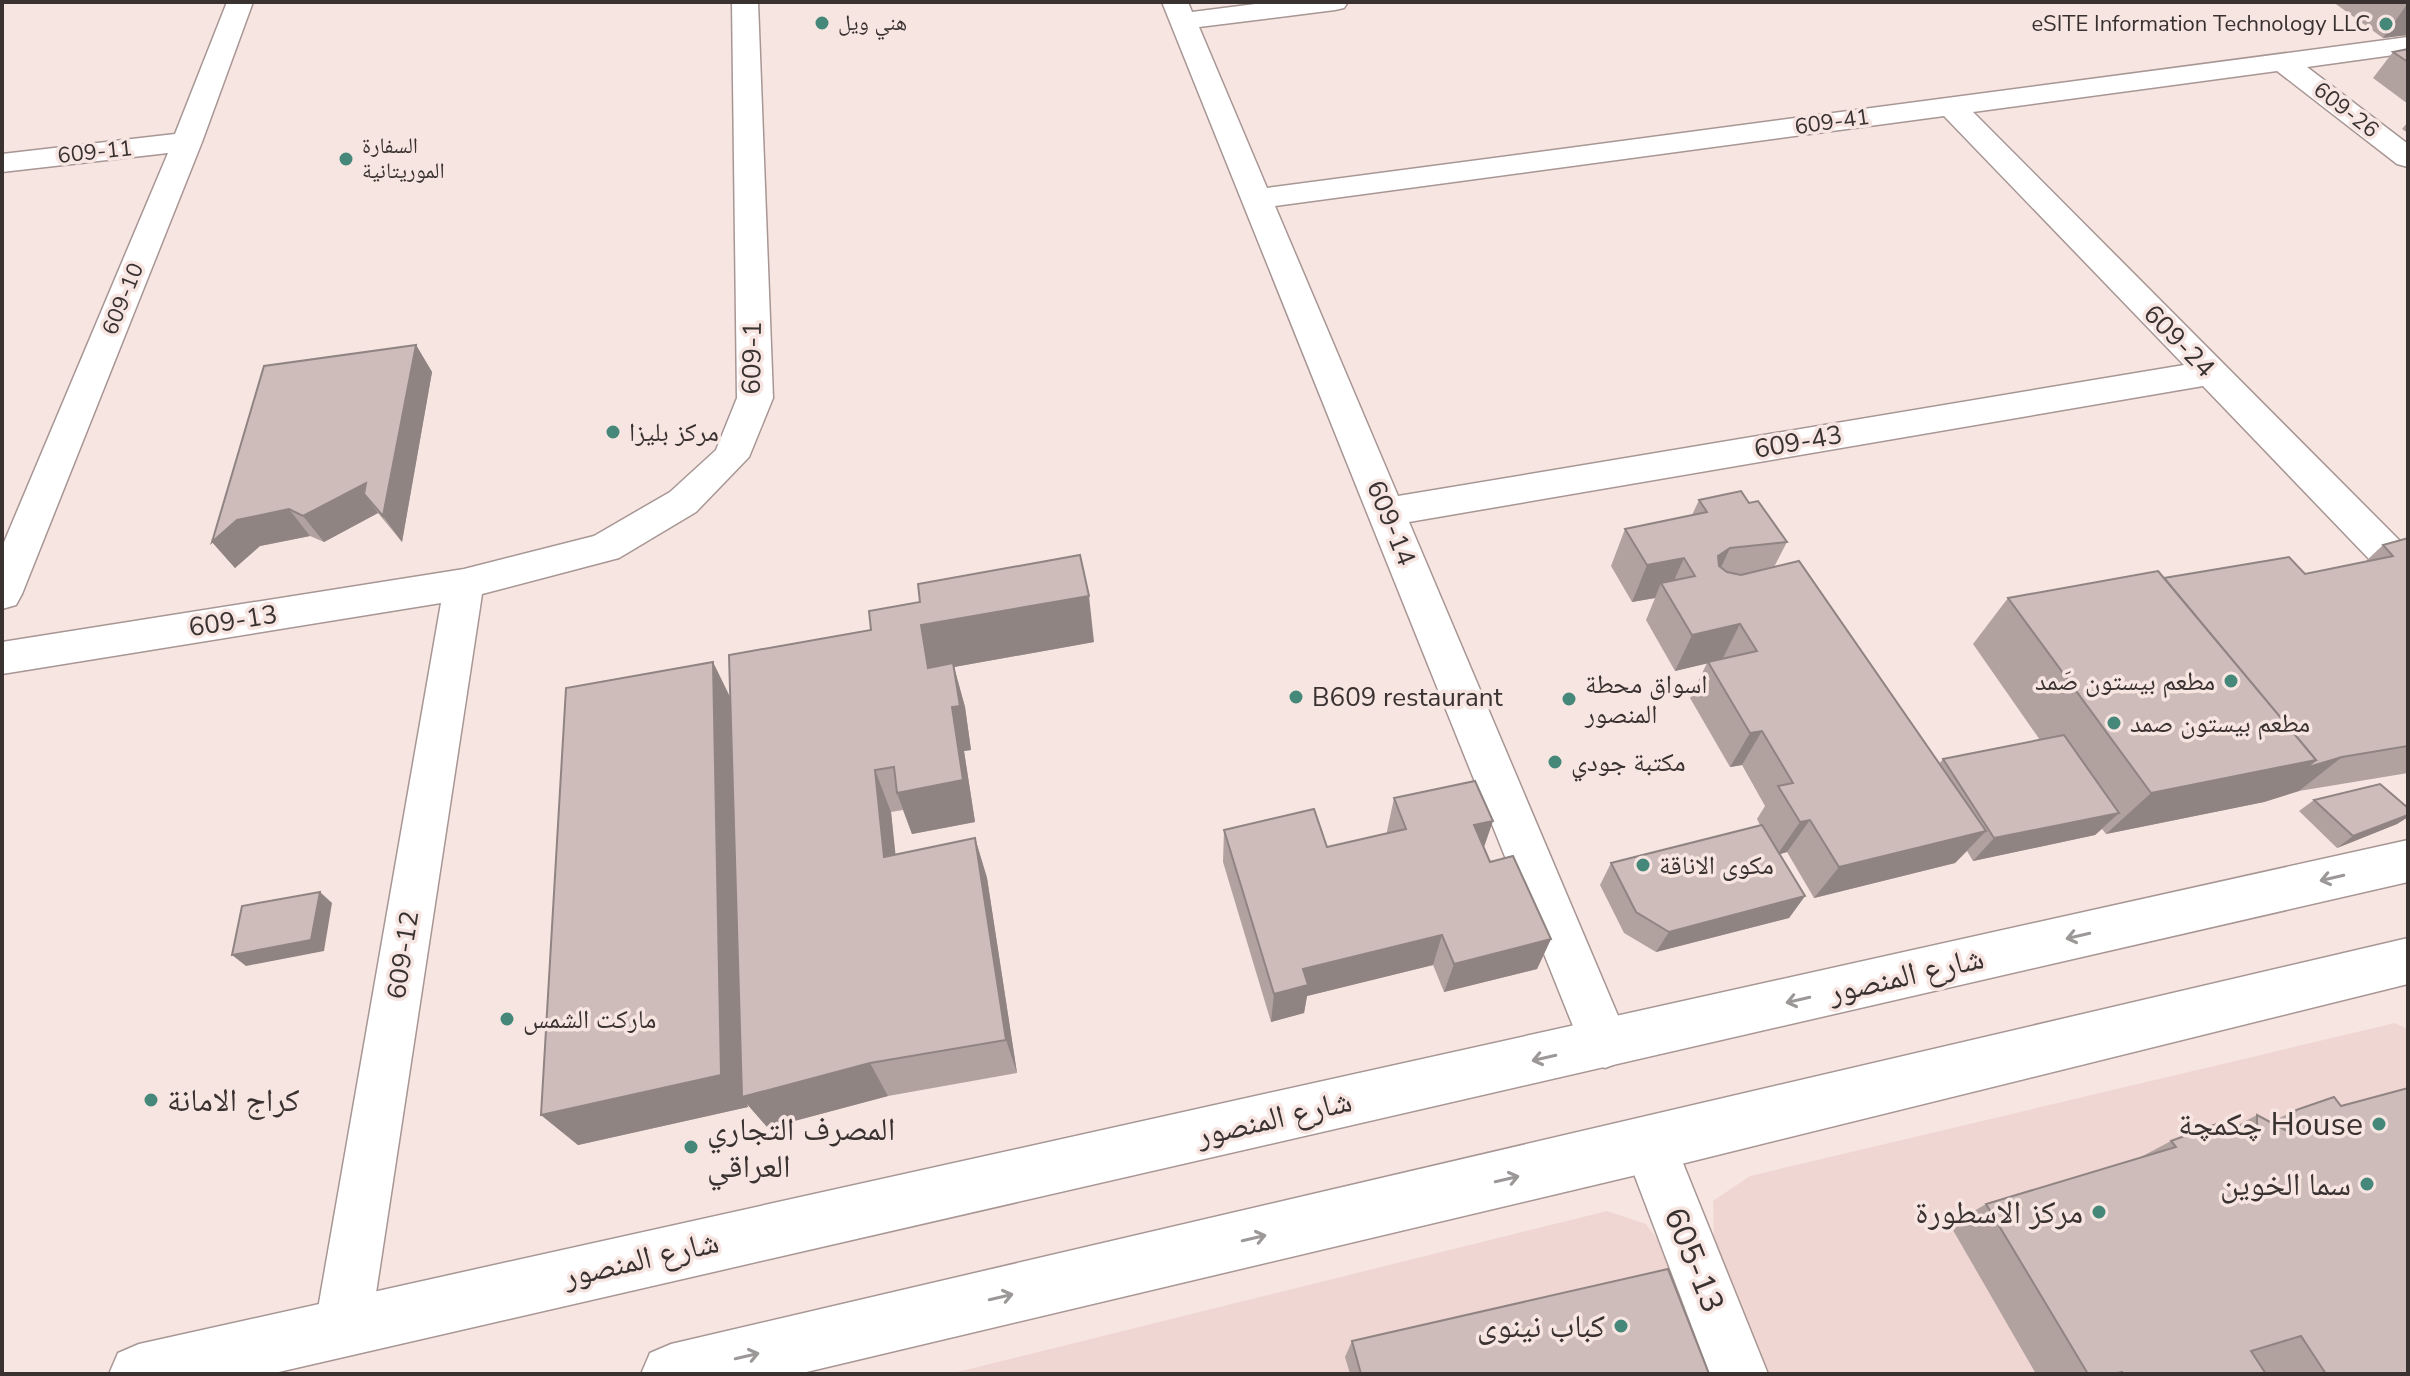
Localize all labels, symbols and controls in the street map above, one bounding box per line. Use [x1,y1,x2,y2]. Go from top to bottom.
place label: هني ويل [838,8,907,40]
place label: eSITE Information Technology LLC [2031,9,2370,39]
marker: هني ويل [813,14,831,32]
marker: eSITE Information Technology LLC [2377,15,2395,33]
street label: 609-26 [2307,75,2385,145]
street label: 609-41 [1793,102,1871,142]
place label: السفارة الموريتانية [362,131,445,186]
street label: 609-11 [56,133,134,171]
marker: السفارة الموريتانية [337,150,355,168]
street label: 609-10 [95,258,151,340]
street label: 609-24 [2135,297,2223,385]
street label: 609-1 [734,321,770,395]
place label: مركز بليزا [629,415,719,450]
street label: 609-43 [1751,417,1845,467]
marker: مركز بليزا [604,423,622,441]
street label: 609-14 [1358,475,1424,571]
street label: 609-13 [186,597,280,645]
place label: مطعم بيستون صَمد [2035,664,2215,699]
place label: اسواق محطة المنصور [1584,667,1707,732]
marker: مطعم بيستون صَمد [2222,672,2240,690]
place label: B609 restaurant [1312,680,1504,715]
marker: B609 restaurant [1287,688,1305,706]
marker: اسواق محطة المنصور [1560,690,1578,708]
place label: مطعم بيستون صمد [2130,706,2310,741]
marker: مطعم بيستون صمد [2105,714,2123,732]
place label: مكتبة جودي [1571,745,1686,782]
marker: مكتبة جودي [1546,753,1564,771]
place label: مكوى الاناقة [1659,848,1774,883]
marker: مكوى الاناقة [1634,856,1652,874]
one-way arrow [2320,871,2345,886]
street label: 609-12 [379,908,427,1002]
one-way arrow [2066,929,2092,944]
street label: شارع المنصور [1823,936,1988,1014]
one-way arrow [1785,993,1811,1008]
place label: ماركت الشمس [523,1002,656,1037]
marker: ماركت الشمس [498,1010,516,1028]
one-way arrow [1532,1051,1558,1066]
place label: كراج الامانة [167,1079,300,1122]
street label: شارع المنصور [1191,1079,1356,1157]
marker: كراج الامانة [142,1091,160,1109]
place label: چكمچة House [2178,1103,2363,1146]
place label: المصرف التجاري العراقي [707,1108,895,1191]
marker: چكمچة House [2370,1115,2388,1133]
marker: المصرف التجاري العراقي [682,1138,700,1156]
place label: سما الخوين [2220,1163,2351,1206]
one-way arrow [1494,1170,1519,1185]
marker: سما الخوين [2358,1175,2376,1193]
place label: مركز الاسطورة [1915,1191,2083,1234]
street label: 605-13 [1654,1201,1734,1319]
marker: مركز الاسطورة [2090,1203,2108,1221]
street label: شارع المنصور [558,1220,723,1298]
one-way arrow [1240,1230,1266,1245]
one-way arrow [987,1289,1013,1304]
place label: كباب نينوى [1477,1305,1605,1348]
marker: كباب نينوى [1612,1317,1630,1335]
one-way arrow [734,1348,760,1363]

